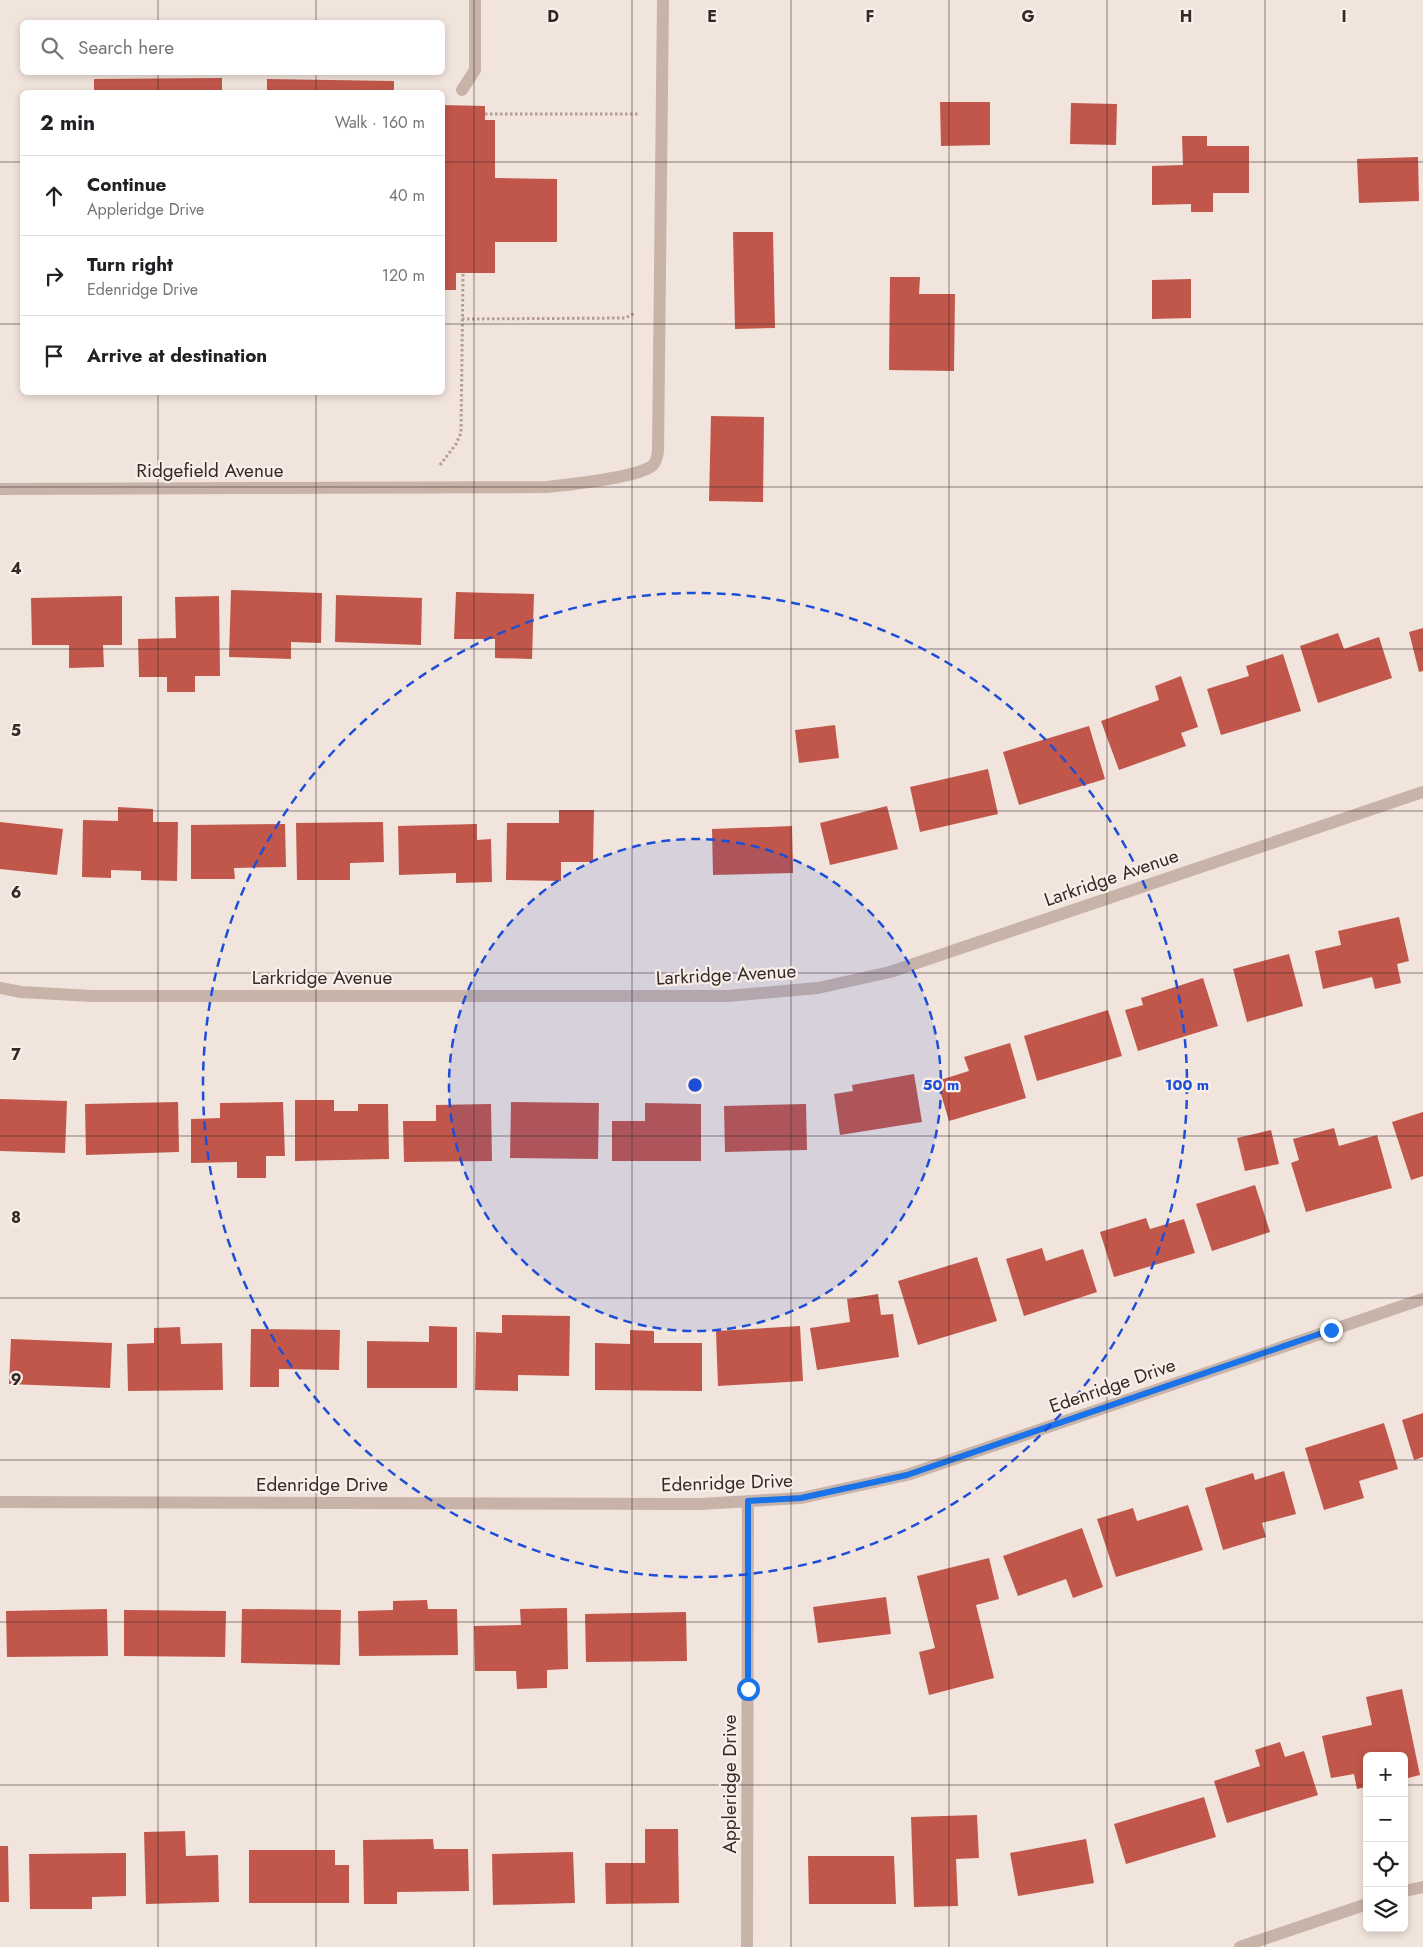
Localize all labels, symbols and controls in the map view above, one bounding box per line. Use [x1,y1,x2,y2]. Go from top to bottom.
text: D [547,5,559,28]
text: E [707,5,717,28]
text: F [866,5,874,28]
text: G [1021,5,1035,28]
text: H [1180,5,1192,28]
text: I [1341,5,1347,28]
search box [20,20,445,75]
icon: search [38,34,66,62]
text: Search here [78,34,174,61]
text: 2 min [40,108,95,138]
text: Walk · 160 m [335,111,425,134]
text: Continue [87,171,166,198]
icon: ahead [40,182,68,210]
text: 40 m [389,184,425,207]
text: Appleridge Drive [87,198,204,221]
text: Turn right [87,251,173,278]
icon: right [40,262,68,290]
text: 120 m [382,264,425,287]
text: Edenridge Drive [87,278,198,301]
icon: arrive [40,342,68,370]
text: Arrive at destination [87,342,267,369]
street label: Ridgefield Avenue [136,457,284,484]
text: 4 [10,557,22,580]
text: 5 [11,719,21,742]
street label: Larkridge Avenue [1040,842,1182,913]
text: 6 [11,881,21,904]
street label: Larkridge Avenue [655,957,797,992]
street label: Larkridge Avenue [252,964,392,991]
text: 7 [11,1043,21,1066]
text: 50 m [923,1074,959,1096]
text: 100 m [1165,1074,1209,1096]
centre of rings [686,1076,704,1094]
text: 8 [11,1206,21,1229]
route end [1320,1319,1343,1342]
street label: Edenridge Drive [1045,1351,1179,1420]
text: 9 [11,1368,21,1391]
street label: Edenridge Drive [661,1467,794,1498]
street label: Edenridge Drive [256,1471,388,1498]
route start [737,1678,760,1701]
street label: Appleridge Drive [716,1714,743,1854]
map controls [1363,1752,1408,1932]
button: + [1363,1752,1408,1797]
button: − [1363,1797,1408,1842]
button: locate [1363,1842,1408,1887]
button: layers [1363,1887,1408,1932]

